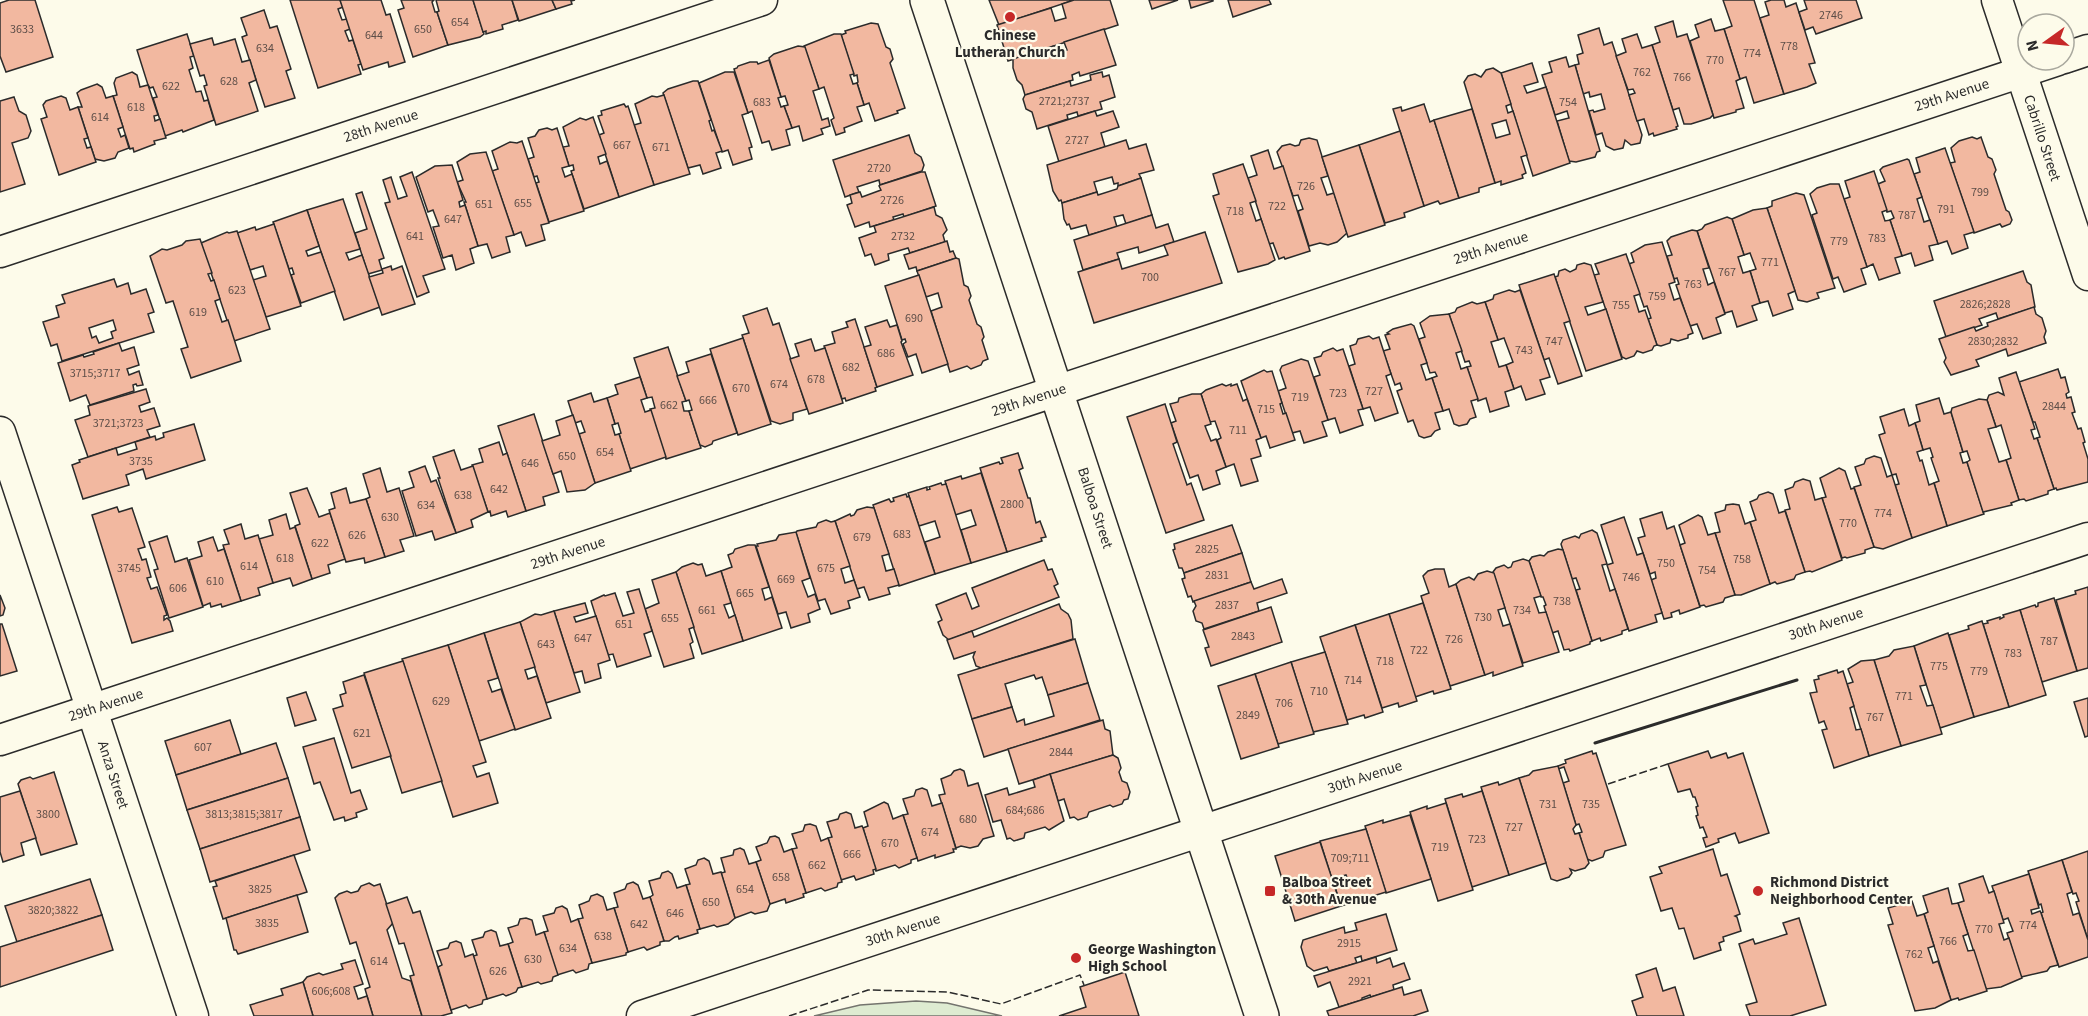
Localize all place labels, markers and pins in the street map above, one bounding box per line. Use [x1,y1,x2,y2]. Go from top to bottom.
marker: Chinese Lutheran Church [1003,10,1017,24]
place label: Chinese Lutheran Church [955,25,1065,63]
place label: Balboa Street & 30th Avenue [1282,872,1377,910]
place label: Richmond District Neighborhood Center [1770,872,1912,910]
marker: Balboa Street & 30th Avenue [1263,884,1277,898]
marker: Richmond District Neighborhood Center [1751,884,1765,898]
place label: George Washington High School [1088,939,1216,977]
marker: George Washington High School [1069,951,1083,965]

